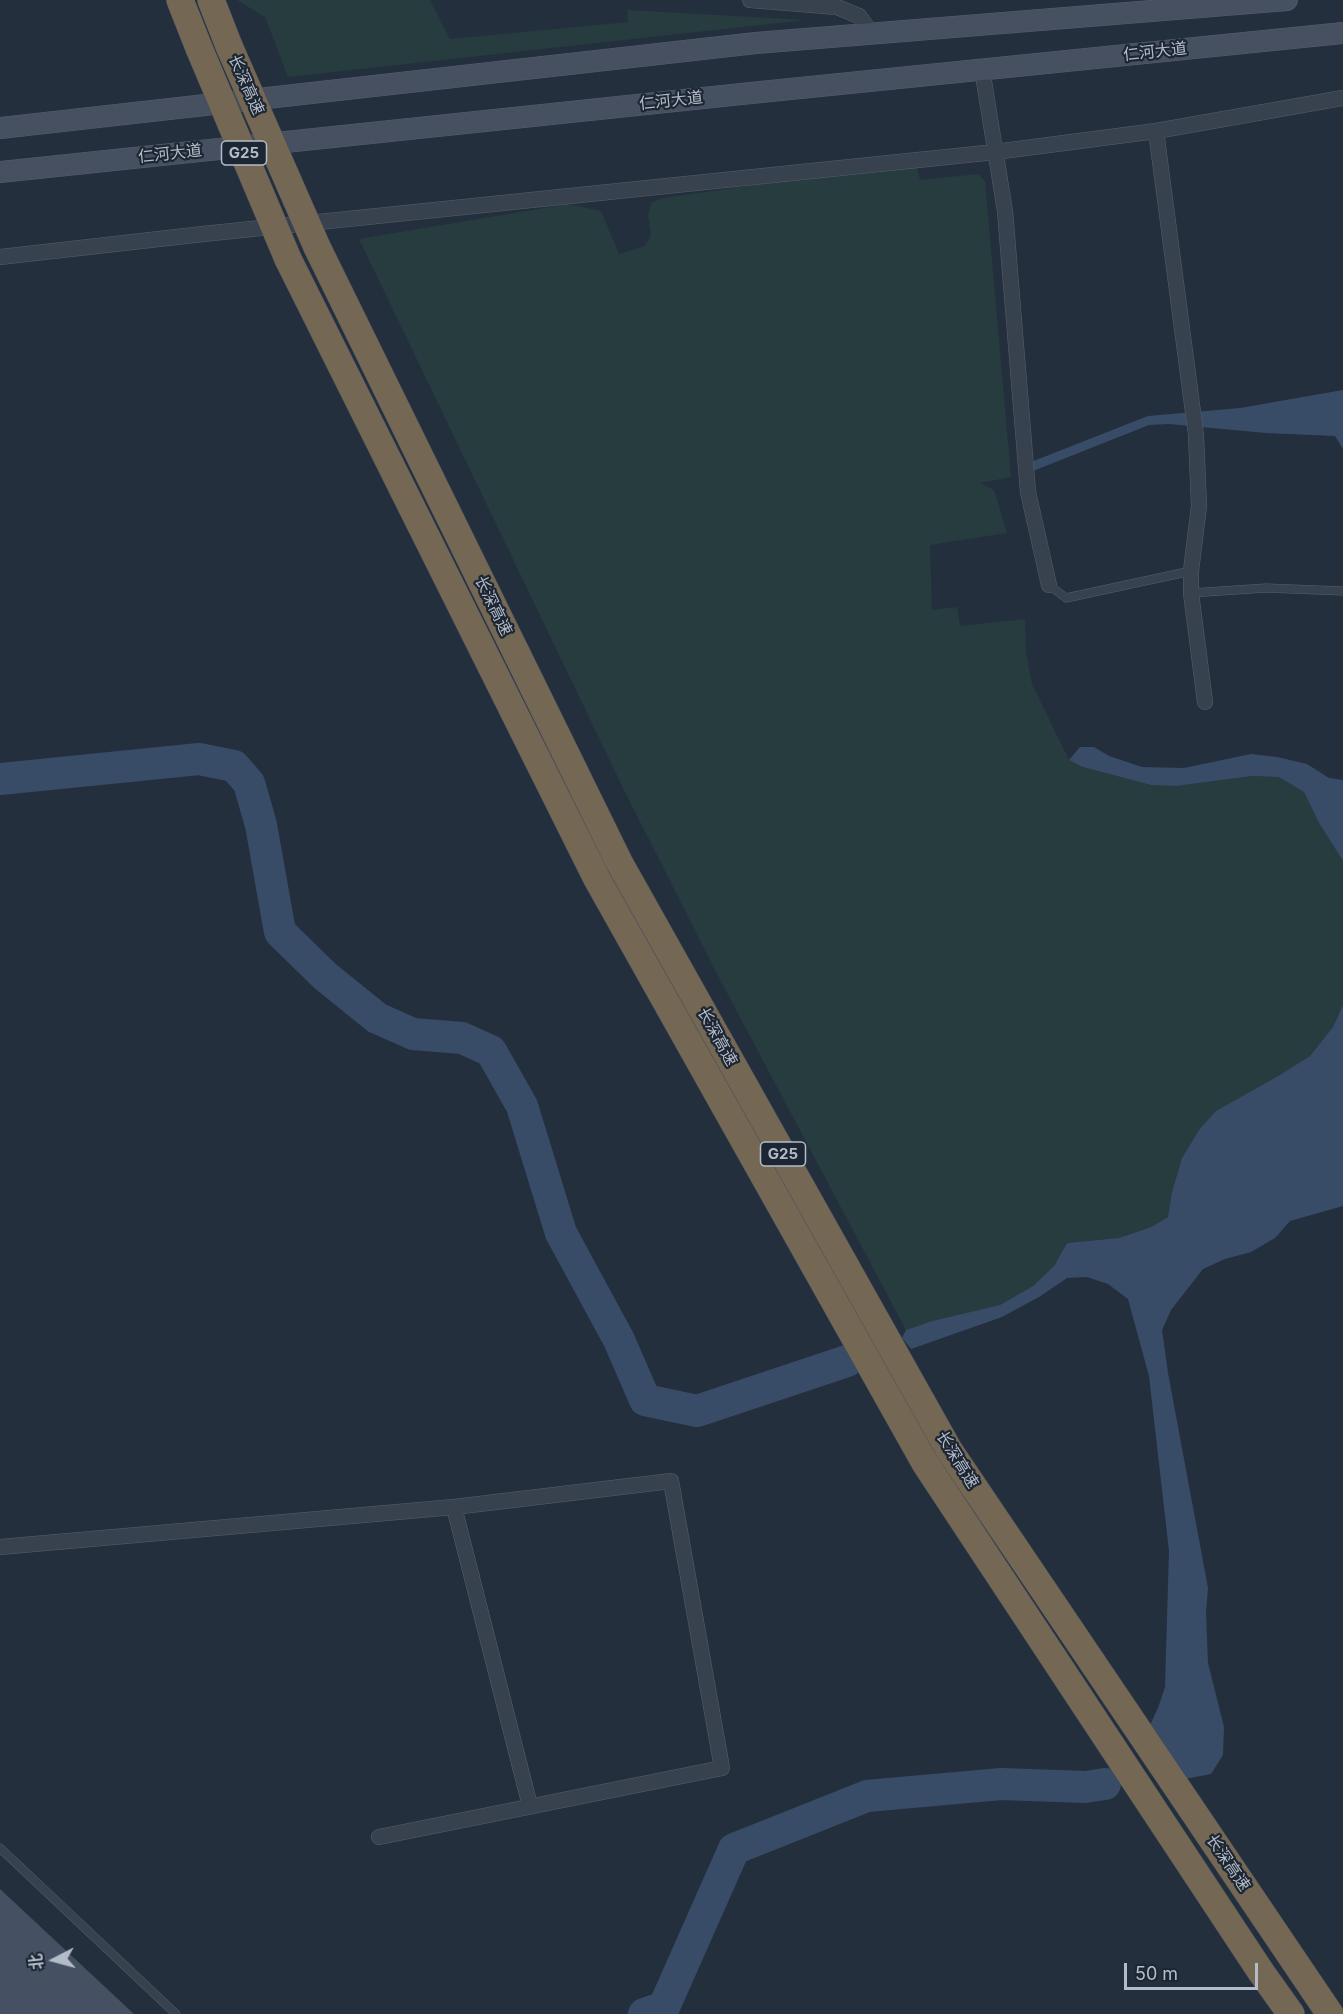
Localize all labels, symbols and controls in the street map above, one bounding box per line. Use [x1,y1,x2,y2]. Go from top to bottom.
street label: 仁河大道 [1122,39,1188,65]
street label: 长深高速 [224,52,268,118]
street label: 仁河大道 [638,88,704,114]
street label: 仁河大道 [137,141,203,167]
road number: G25 [222,141,266,165]
street label: 长深高速 [470,573,516,639]
street label: 长深高速 [693,1004,741,1070]
road number: G25 [760,1142,806,1166]
street label: 长深高速 [932,1428,982,1492]
street label: 长深高速 [1202,1831,1254,1895]
north arrow [24,1930,84,1990]
scale bar [1127,1951,1260,1989]
text: 北 [25,1953,47,1971]
text: 50 m [1135,1963,1178,1984]

